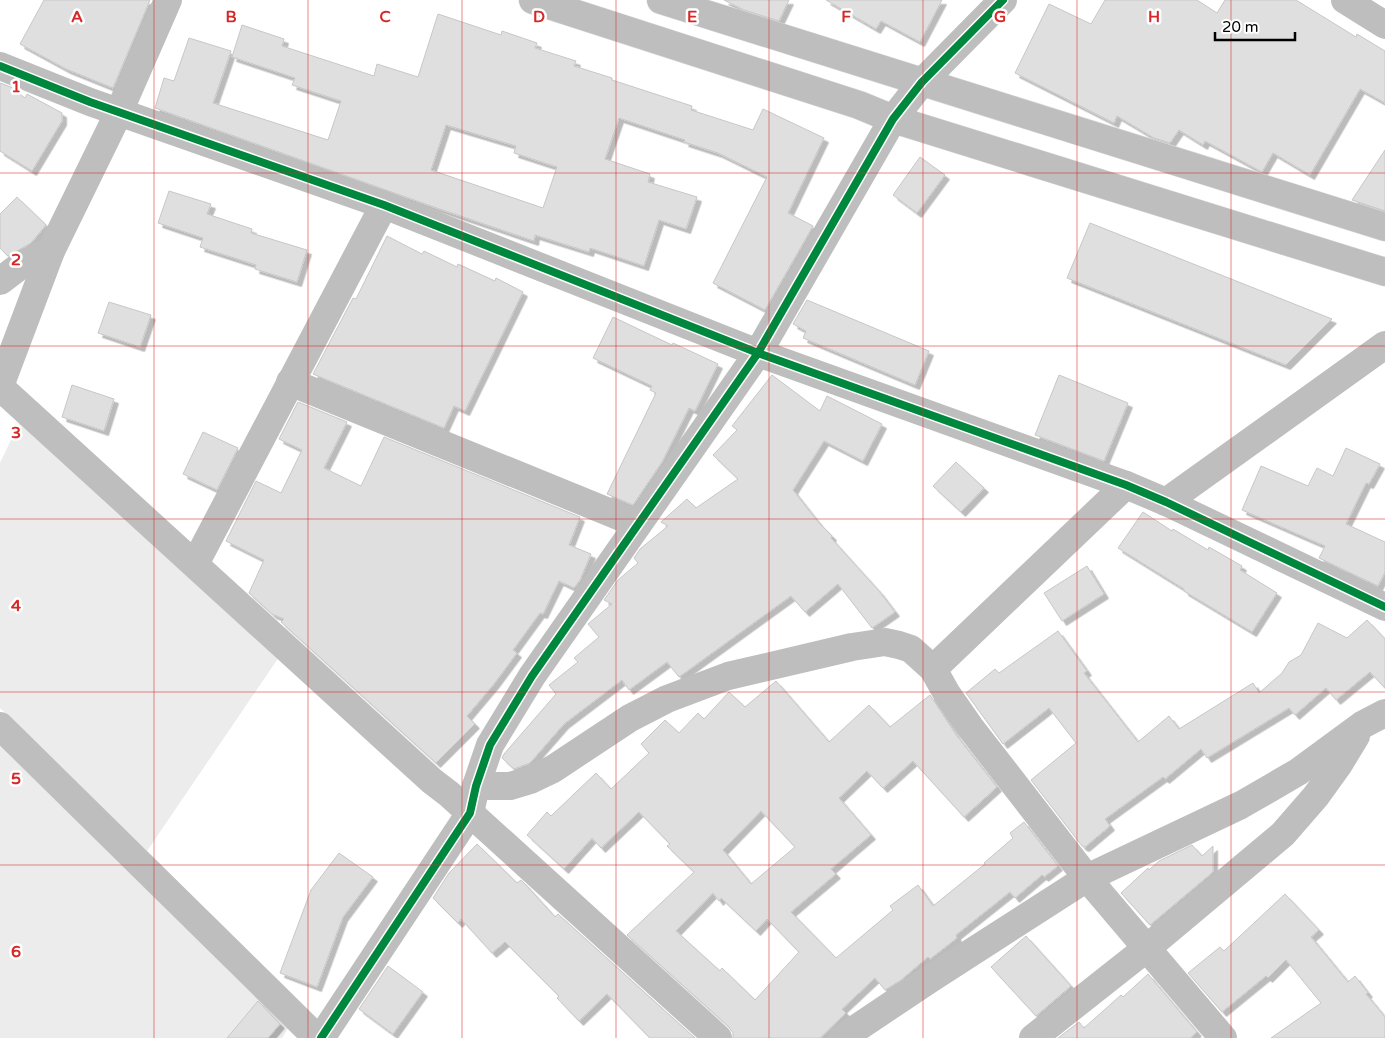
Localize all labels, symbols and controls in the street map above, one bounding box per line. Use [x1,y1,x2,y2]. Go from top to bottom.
text: A [71,7,83,27]
text: B [225,7,237,27]
text: C [379,7,391,27]
text: D [533,7,545,27]
text: E [687,7,697,27]
text: F [841,7,851,27]
text: G [994,7,1006,27]
text: H [1148,7,1160,27]
scale bar [1215,10,1295,42]
text: 20 m [1222,18,1259,36]
text: 1 [11,77,21,97]
text: 2 [11,250,21,270]
text: 3 [11,423,21,443]
text: 4 [11,596,21,616]
text: 5 [11,769,21,789]
text: 6 [11,942,21,962]

